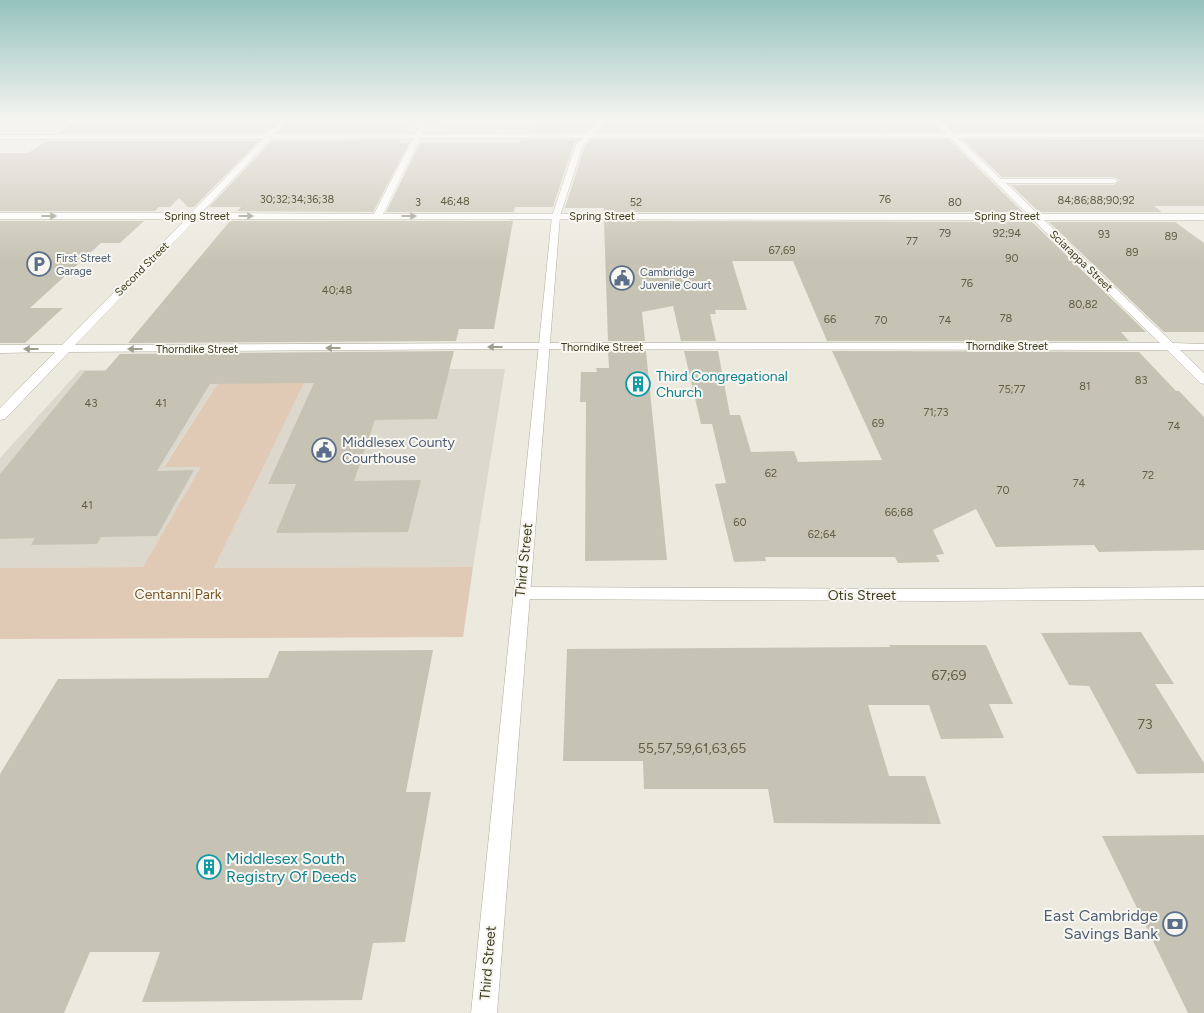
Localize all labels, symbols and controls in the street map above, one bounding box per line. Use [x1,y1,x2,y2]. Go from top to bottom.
house number: 30;32;34;36;38 [260,193,334,206]
house number: 76 [879,193,891,206]
house number: 84;86;88;90;92 [1057,194,1135,207]
house number: 46;48 [440,195,470,208]
house number: 3 [415,196,421,209]
house number: 52 [630,196,642,209]
house number: 80 [948,196,962,209]
street label: Spring Street [164,210,230,223]
street label: Spring Street [569,210,635,223]
street label: Spring Street [974,210,1040,223]
one-way arrow [41,212,57,220]
one-way arrow [238,212,254,220]
one-way arrow [401,212,417,220]
house number: 79 [939,227,951,240]
house number: 92;94 [993,227,1021,240]
street label: Sciarappa Street [1047,228,1115,294]
house number: 93 [1098,228,1110,241]
house number: 89 [1165,230,1177,243]
house number: 77 [906,235,918,248]
street label: Second Street [112,239,172,299]
house number: 67,69 [768,244,796,257]
house number: 89 [1126,246,1138,259]
parking icon: First Street Garage [26,251,52,277]
place label: First Street Garage [56,252,111,278]
house number: 90 [1005,252,1019,265]
public building icon: Cambridge Juvenile Court [609,265,635,291]
place label: Cambridge Juvenile Court [640,266,712,292]
house number: 76 [961,277,973,290]
house number: 40;48 [322,284,352,297]
house number: 80,82 [1068,298,1098,311]
house number: 78 [1000,312,1013,325]
house number: 66 [824,313,836,326]
house number: 70 [875,314,887,327]
house number: 74 [939,314,952,327]
street label: Thorndike Street [966,340,1048,353]
street label: Thorndike Street [561,341,643,354]
street label: Thorndike Street [156,343,238,356]
one-way arrow [487,343,503,351]
one-way arrow [325,344,341,352]
one-way arrow [23,345,39,353]
one-way arrow [127,345,143,353]
place label: Third Congregational Church [656,368,788,401]
building icon: Third Congregational Church [625,371,651,397]
house number: 83 [1135,374,1147,387]
house number: 81 [1079,380,1091,393]
house number: 75;77 [999,383,1026,396]
house number: 43 [85,397,97,410]
house number: 41 [155,397,167,410]
house number: 71;73 [923,406,949,419]
house number: 69 [872,417,884,430]
house number: 74 [1168,420,1181,433]
place label: Middlesex County Courthouse [342,434,456,467]
public building icon: Middlesex County Courthouse [311,437,337,463]
house number: 62 [765,467,777,480]
house number: 72 [1142,469,1154,482]
house number: 74 [1073,477,1086,490]
house number: 70 [997,484,1009,497]
house number: 41 [81,499,93,512]
house number: 66;68 [885,506,913,519]
house number: 60 [733,516,747,529]
street label: Third Street [512,522,536,598]
house number: 62;64 [808,528,836,541]
park label: Centanni Park [135,586,222,603]
street label: Otis Street [828,587,896,604]
house number: 67;69 [932,667,967,684]
house number: 73 [1137,716,1153,733]
house number: 55,57,59,61,63,65 [638,740,746,757]
place label: Middlesex South Registry Of Deeds [226,849,357,886]
building icon: Middlesex South Registry Of Deeds [196,854,222,880]
place label: East Cambridge Savings Bank [1044,906,1158,943]
bank icon: East Cambridge Savings Bank [1162,911,1188,937]
street label: Third Street [476,925,500,1001]

